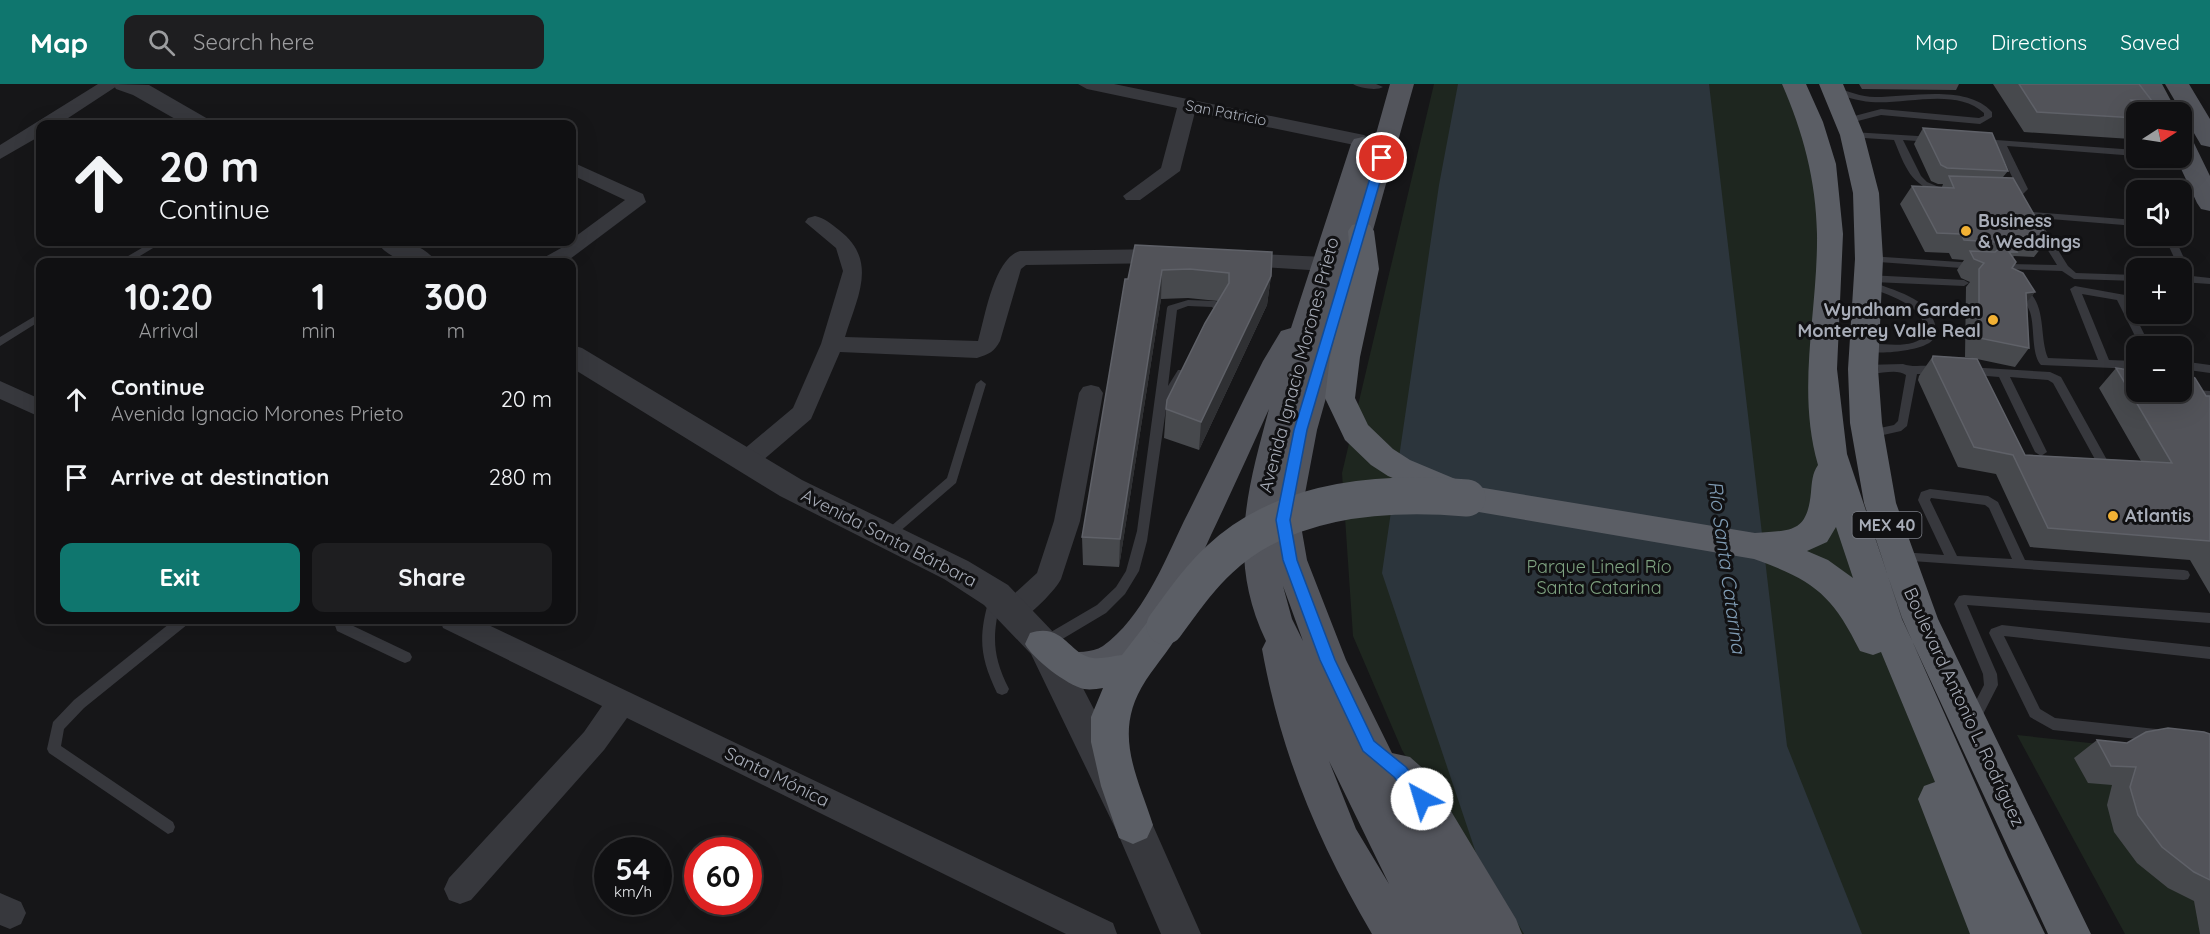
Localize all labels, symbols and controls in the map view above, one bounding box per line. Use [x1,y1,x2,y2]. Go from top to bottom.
search box [124,15,544,69]
text: Map [30,25,88,60]
icon: search [145,26,178,59]
text: Search here [193,28,315,56]
text: Map [1915,29,1958,55]
text: Directions [1991,29,2087,55]
text: Saved [2120,29,2180,55]
street label: San Patricio [1184,95,1268,130]
north arrow [2126,102,2192,168]
map controls [2126,102,2192,402]
pin [1356,132,1407,183]
text: 20 m [159,140,259,193]
icon: arrive [1365,141,1398,174]
icon: ahead [60,144,138,222]
button: sound [2126,180,2192,246]
text: Continue [159,192,270,226]
place label: Business & Weddings [1978,209,2081,253]
marker: Business & Weddings [1959,224,1973,238]
street label: Avenida Ignacio Morones Prieto [1253,235,1344,495]
button: + [2126,258,2192,324]
text: 10:20 [124,274,213,319]
text: 1 [311,274,325,319]
text: 300 [424,274,488,319]
place label: Wyndham Garden Monterrey Valle Real [1797,298,1981,342]
marker: Wyndham Garden Monterrey Valle Real [1986,313,2000,327]
text: Arrival [139,318,199,343]
text: min [301,318,336,343]
text: m [447,318,465,343]
button: − [2126,336,2192,402]
text: Continue [111,373,205,401]
icon: ahead [60,383,93,416]
text: 20 m [501,385,552,413]
text: Avenida Ignacio Morones Prieto [111,401,404,426]
icon: arrive [60,461,93,494]
text: Arrive at destination [111,463,329,491]
text: 280 m [489,463,552,491]
water label: Río Santa Catarina [1703,479,1752,657]
street label: Avenida Santa Bárbara [798,483,981,592]
place label: Atlantis [2125,504,2191,527]
marker: Atlantis [2106,509,2120,523]
road number: MEX 40 [1852,512,1922,538]
button: Exit [60,543,300,612]
button: Share [312,543,552,612]
park label: Parque Lineal Río Santa Catarina [1526,555,1672,599]
street label: Boulevard Antonio L. Rodríguez [1899,584,2030,830]
street label: Santa Mónica [721,741,833,812]
position arrow [1390,767,1454,831]
speed limit sign: 60 [684,837,762,915]
text: 54 [616,850,650,888]
text: km/h [614,882,652,901]

